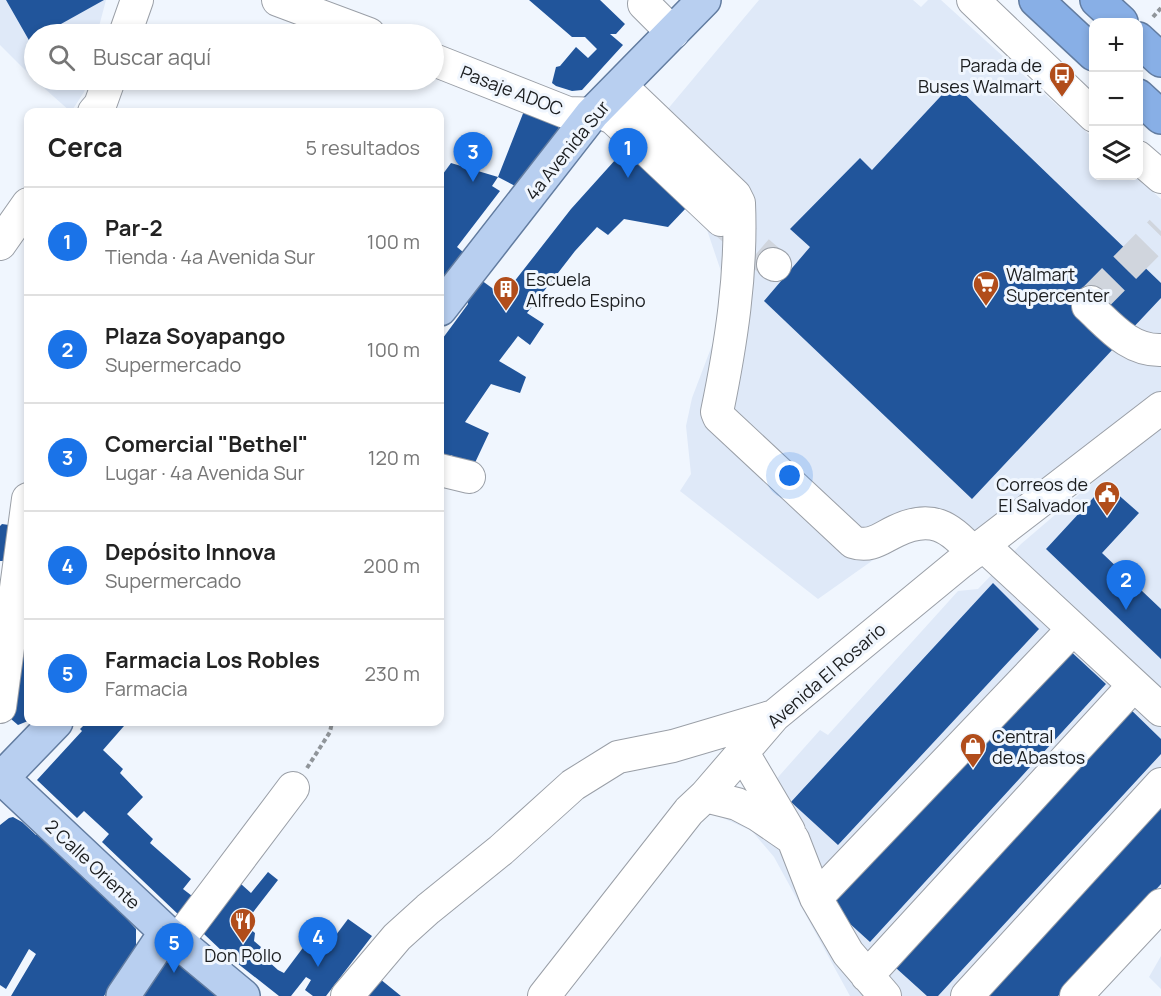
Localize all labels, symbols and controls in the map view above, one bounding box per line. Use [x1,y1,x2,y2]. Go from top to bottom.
map controls [1089,18,1143,180]
button: + [1089,18,1143,72]
search box [24,24,444,90]
icon: search [45,41,78,74]
text: Buscar aquí [93,42,211,72]
place label: Parada de Buses Walmart [918,53,1042,98]
street label: Pasaje ADOC [457,59,567,121]
bus stop icon: Parada de Buses Walmart [1047,60,1077,98]
button: − [1089,72,1143,126]
street label: 4a Avenida Sur [519,95,615,205]
button: layers [1089,126,1143,180]
pin: 1 [608,128,648,178]
text: Cerca [48,129,123,165]
pin: 3 [454,132,492,182]
text: 5 resultados [306,134,420,161]
text: Par-2 [105,213,163,243]
text: 1 [63,228,72,255]
text: 100 m [367,228,420,255]
text: Tienda · 4a Avenida Sur [105,243,315,270]
place label: Walmart Supercenter [1006,262,1110,307]
place label: Escuela Alfredo Espino [526,267,646,312]
supermarket icon: Walmart Supercenter [971,269,1001,307]
building icon: Escuela Alfredo Espino [491,274,521,312]
text: Plaza Soyapango [105,321,285,351]
text: 2 [62,336,73,363]
text: 100 m [367,336,420,363]
text: Supermercado [105,351,241,378]
text: Comercial "Bethel" [105,429,308,459]
text: 3 [62,444,73,471]
text: 120 m [368,444,420,471]
text: Lugar · 4a Avenida Sur [105,459,305,486]
your location [775,461,804,490]
place label: Correos de El Salvador [996,472,1088,517]
public building icon: Correos de El Salvador [1092,479,1122,517]
text: Depósito Innova [105,537,276,567]
text: 4 [61,552,74,579]
text: 200 m [363,552,420,579]
pin: 2 [1106,560,1146,610]
text: Supermercado [105,567,241,594]
street label: Avenida El Rosario [762,617,890,733]
text: Farmacia Los Robles [105,645,320,675]
text: 5 [62,660,73,687]
text: 230 m [364,660,420,687]
text: Farmacia [105,675,188,702]
place label: Central de Abastos [992,724,1085,769]
shop icon: Central de Abastos [958,731,988,769]
street label: 2 Calle Oriente [40,814,146,914]
restaurant icon: Don Pollo [228,906,258,944]
pin: 4 [298,918,338,967]
pin: 5 [154,924,194,973]
place label: Don Pollo [204,943,282,967]

